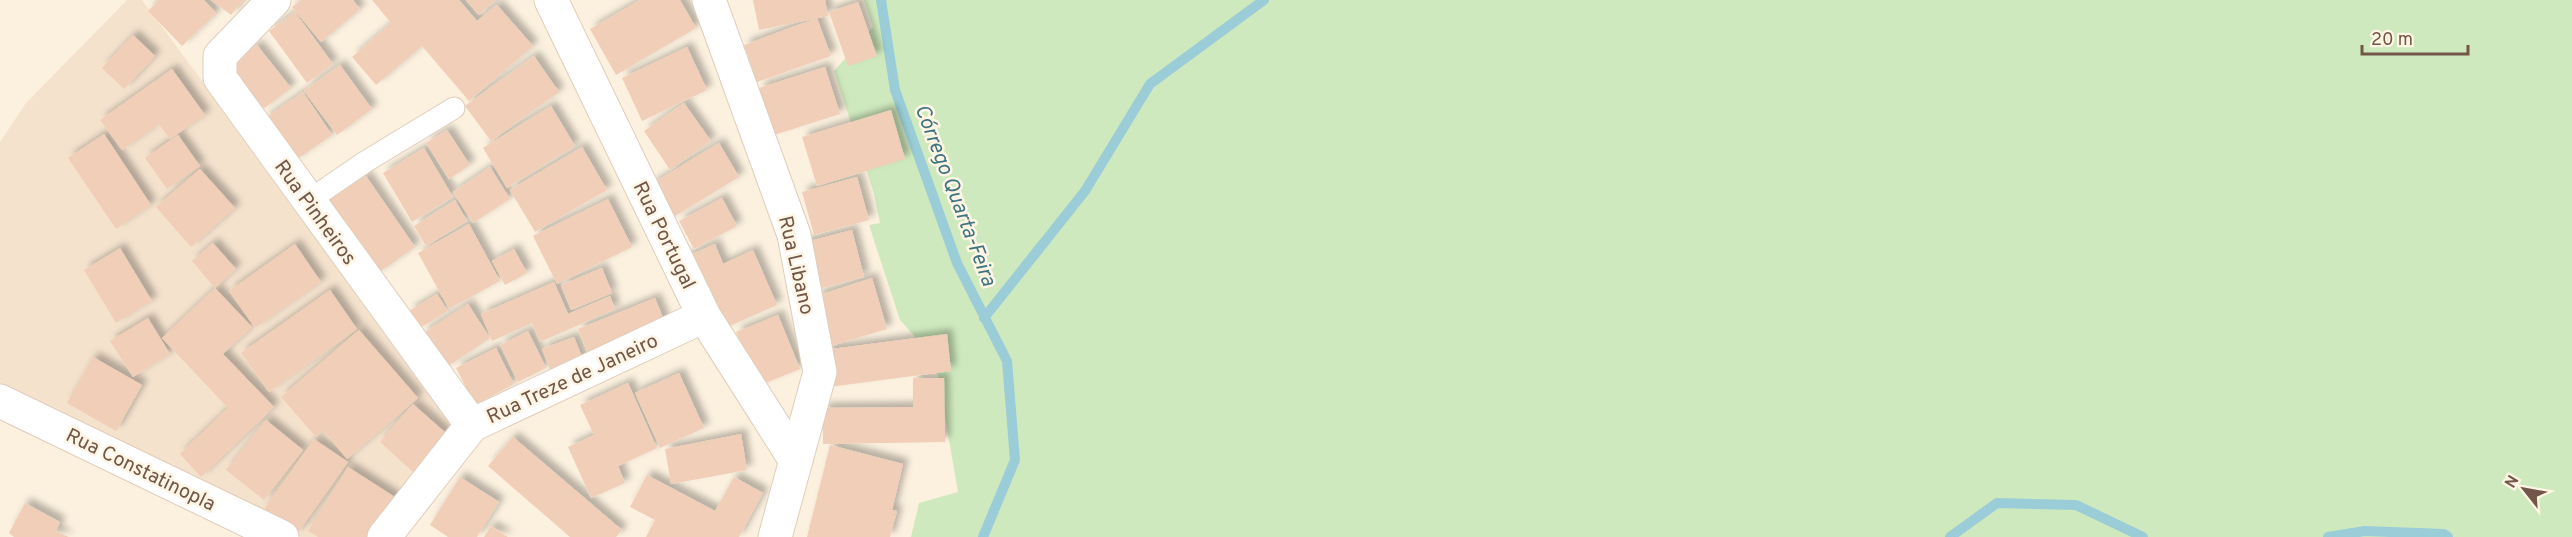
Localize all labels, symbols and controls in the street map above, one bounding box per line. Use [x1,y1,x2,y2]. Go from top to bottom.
scale bar [2362,18,2468,56]
text: 20 m [2371,29,2413,52]
water label: Córrego Quarta-Feira [907,101,1002,291]
street label: Rua Pinheiros [268,156,361,271]
street label: Rua Portugal [626,178,700,294]
street label: Rua Libano [771,213,819,318]
street label: Rua Treze de Janeiro [483,329,663,431]
street label: Rua Constatinopla [61,423,219,518]
north arrow [2494,459,2554,519]
text: N [2501,472,2524,492]

